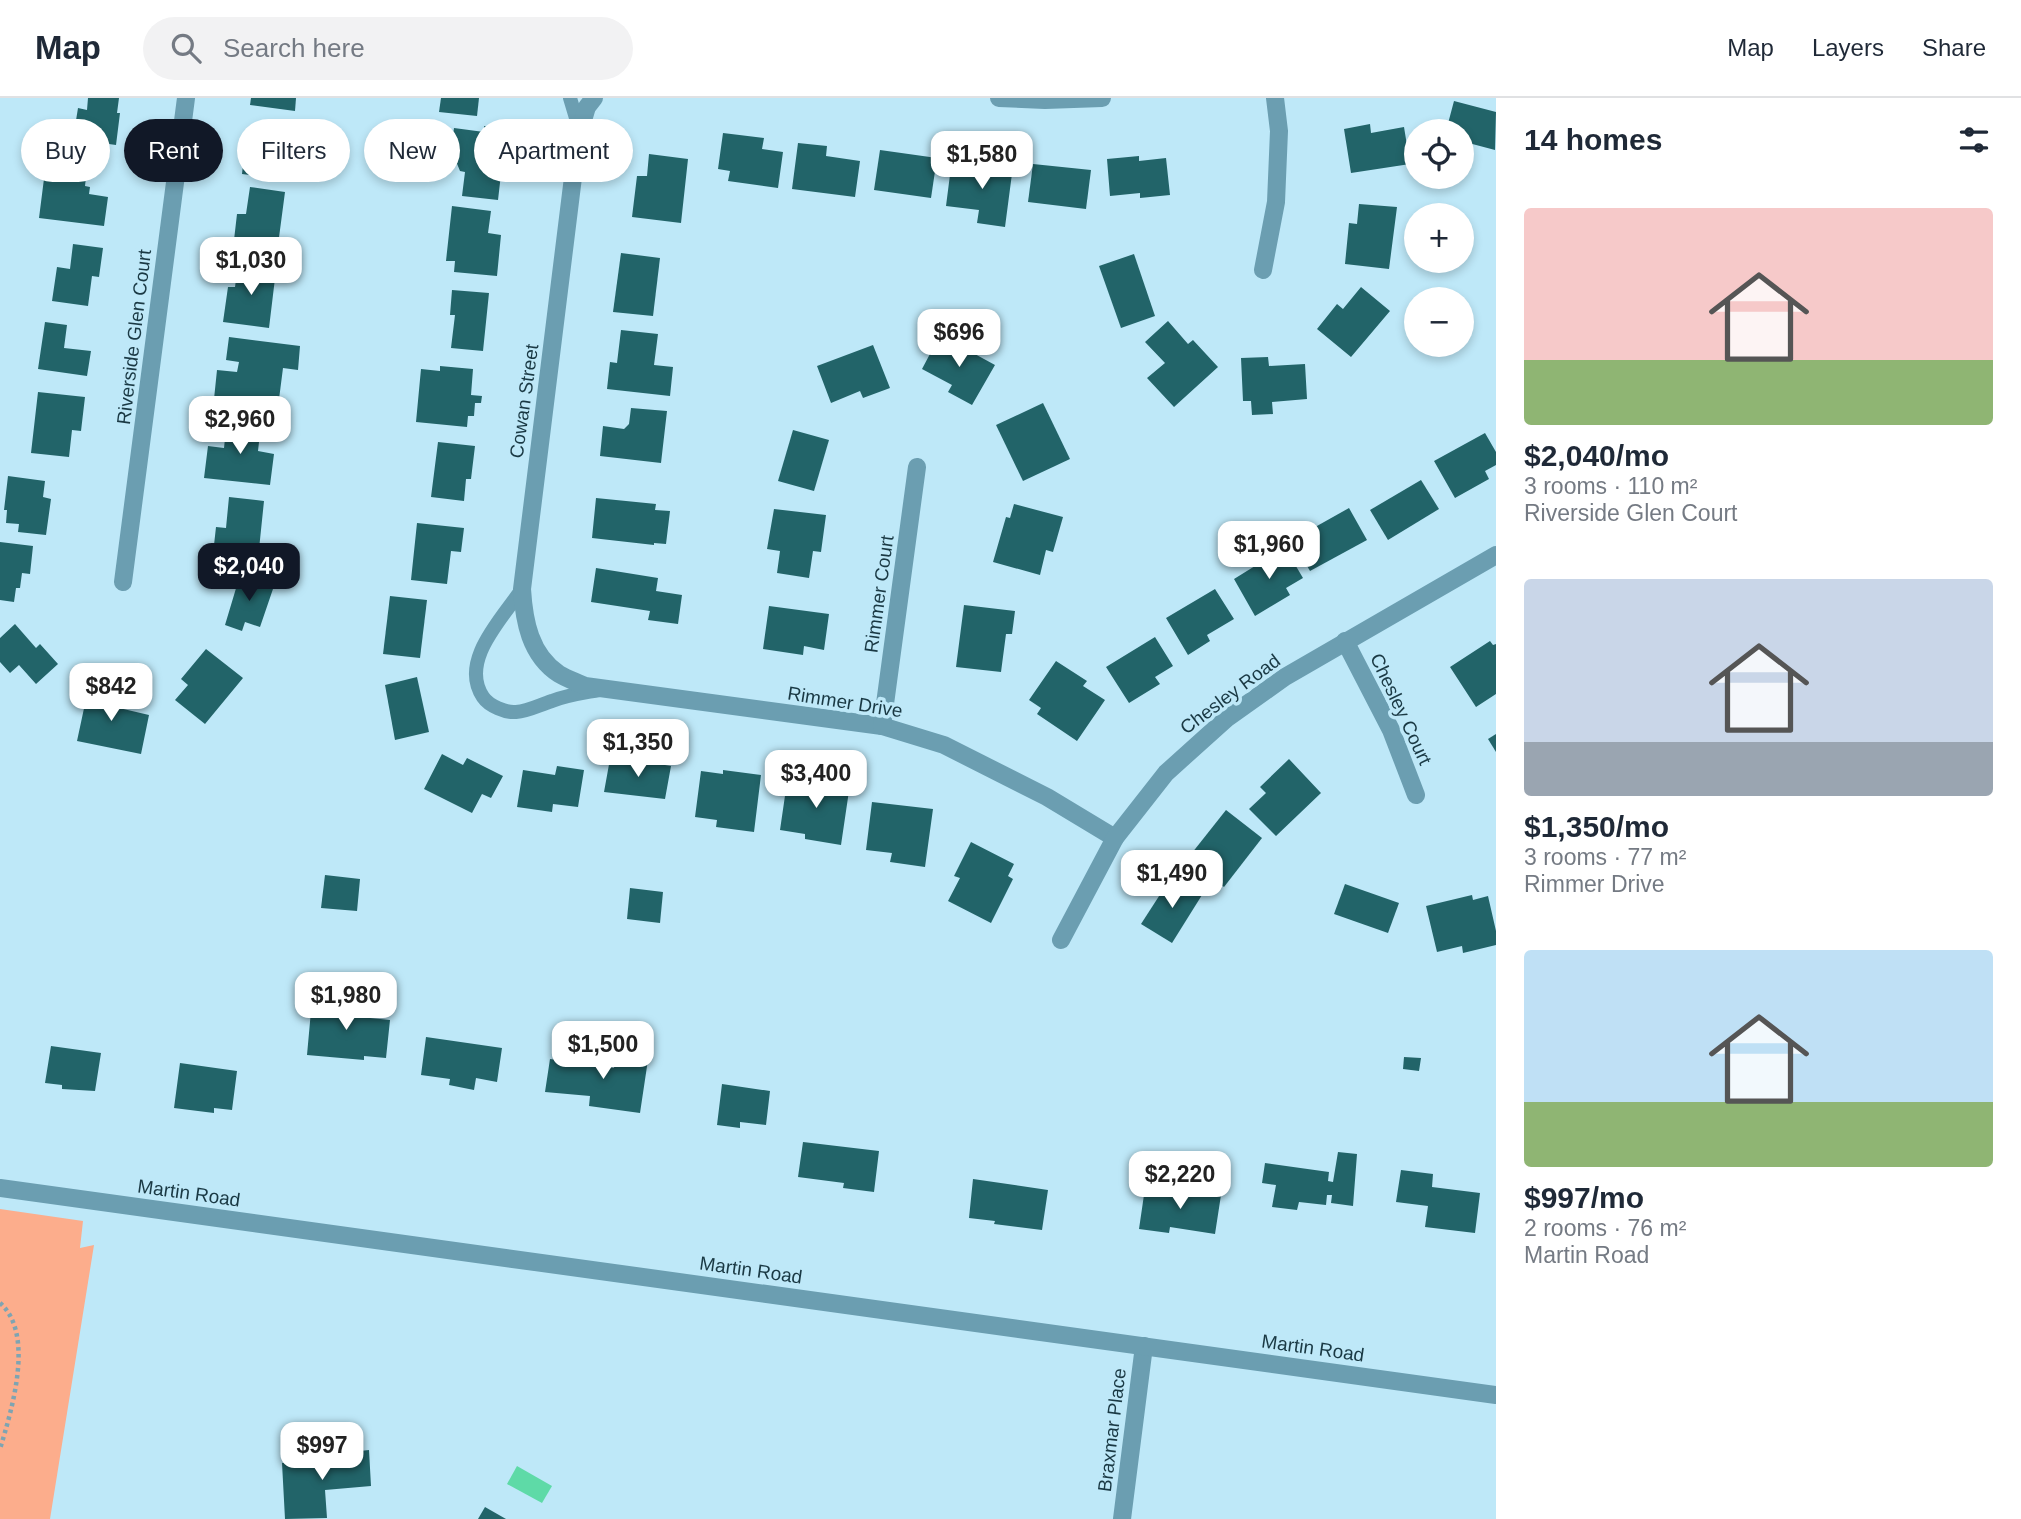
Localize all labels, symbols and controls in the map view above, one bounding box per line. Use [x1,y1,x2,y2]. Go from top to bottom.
search box [143,17,633,80]
text: Map [35,29,101,66]
icon: search [167,29,205,67]
text: Search here [223,33,365,63]
text: Map [1727,34,1774,61]
text: Layers [1812,34,1884,61]
text: Share [1922,34,1986,61]
chip: Buy [21,119,110,182]
chip: Rent [124,119,223,182]
chip: Filters [237,119,350,182]
chip: New [364,119,460,182]
chip: Apartment [474,119,633,182]
map controls [1404,119,1474,357]
button: locate [1404,119,1474,189]
icon: filters [1955,121,1993,159]
text: 14 homes [1524,123,1662,156]
pin: $1,580 [925,132,1039,191]
text: $1,580 [947,141,1017,167]
button: + [1404,203,1474,273]
pin: $1,030 [194,238,308,297]
street label: Riverside Glen Court [113,247,155,426]
text: $1,030 [216,247,286,273]
icon: home [1696,254,1822,380]
button: − [1404,287,1474,357]
pin: $696 [918,310,1000,369]
text: $696 [933,319,985,345]
street label: Cowan Street [506,342,543,459]
pin: $2,960 [183,396,297,456]
text: $2,960 [205,406,275,432]
text: $2,040/mo [1524,439,1669,472]
text: 3 rooms · 110 m² [1524,473,1697,499]
text: Riverside Glen Court [1524,500,1737,526]
pin: $1,960 [1212,522,1326,581]
text: $1,960 [1234,531,1304,557]
street label: Rimmer Court [860,533,898,654]
pin: $2,040 [192,544,306,603]
text: $2,040 [214,553,284,579]
icon: home [1696,625,1822,751]
street label: Chesley Road [1176,650,1284,738]
street label: Chesley Court [1366,650,1436,769]
pin: $842 [70,664,152,723]
text: $842 [85,673,137,699]
street label: Rimmer Drive [786,683,904,721]
pin: $1,350 [581,720,695,779]
text: $1,350 [603,729,673,755]
pin: $3,400 [759,750,873,810]
text: $3,400 [781,760,851,786]
text: $1,350/mo [1524,810,1669,843]
text: 3 rooms · 77 m² [1524,844,1686,870]
pin: $1,490 [1115,850,1229,910]
text: $1,490 [1137,860,1207,886]
text: Rimmer Drive [1524,871,1665,897]
pin: $1,980 [289,972,403,1032]
text: $1,980 [311,982,381,1008]
icon: home [1696,996,1822,1122]
pin: $1,500 [546,1021,660,1081]
text: $1,500 [568,1031,638,1057]
pin: $2,220 [1123,1152,1237,1211]
text: $2,220 [1145,1161,1215,1187]
street label: Martin Road [136,1175,242,1211]
text: $997/mo [1524,1181,1644,1214]
text: 2 rooms · 76 m² [1524,1215,1686,1241]
text: Martin Road [1524,1242,1649,1268]
street label: Martin Road [698,1252,804,1288]
street label: Martin Road [1260,1330,1366,1366]
street label: Braxmar Place [1094,1367,1130,1493]
pin: $997 [281,1422,363,1482]
text: $997 [296,1432,348,1458]

